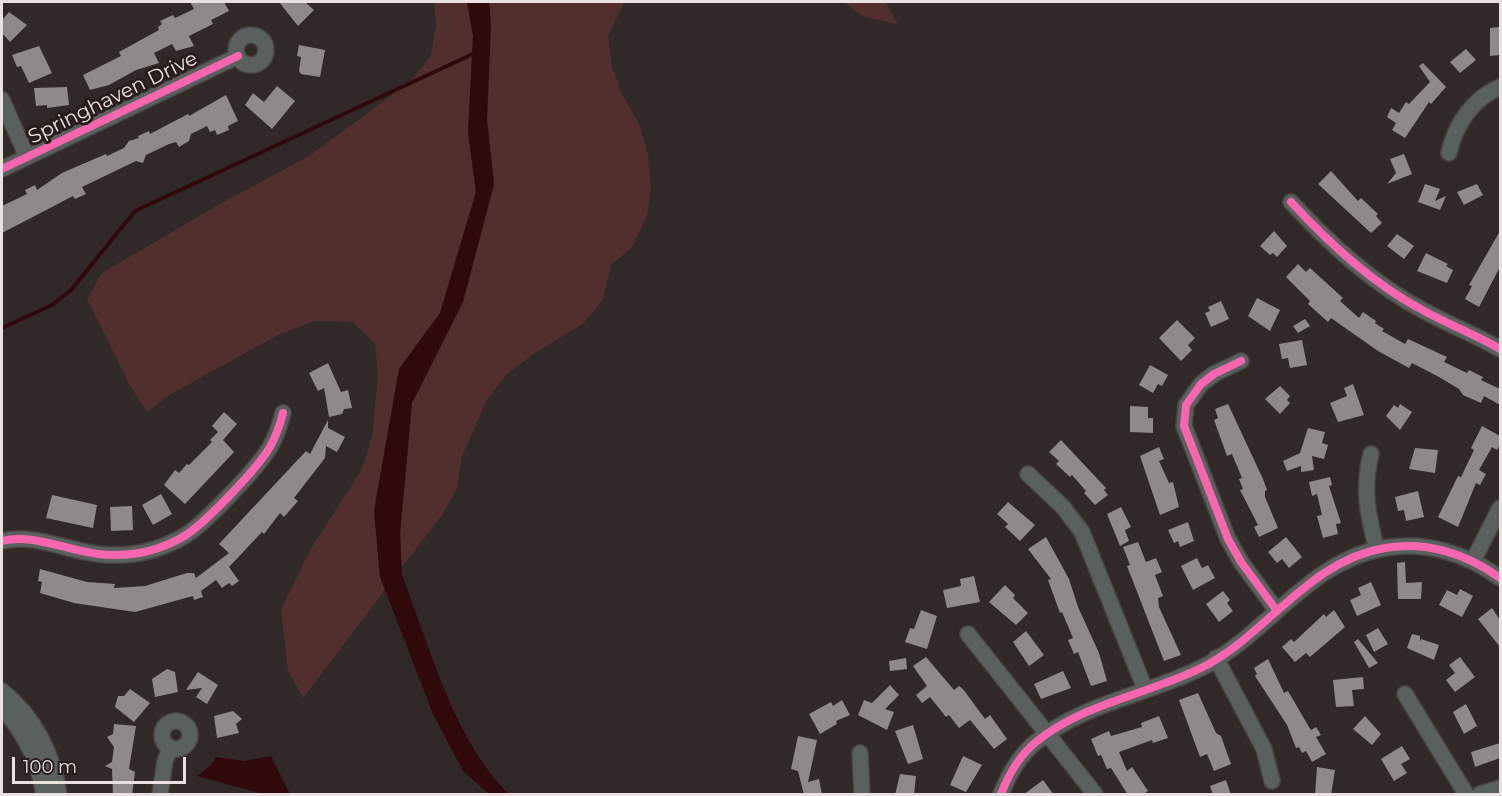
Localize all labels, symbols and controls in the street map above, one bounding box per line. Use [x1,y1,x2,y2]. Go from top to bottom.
street label: Springhaven Drive [25,47,201,149]
scale bar [15,745,189,783]
text: 100 m [23,756,77,778]

